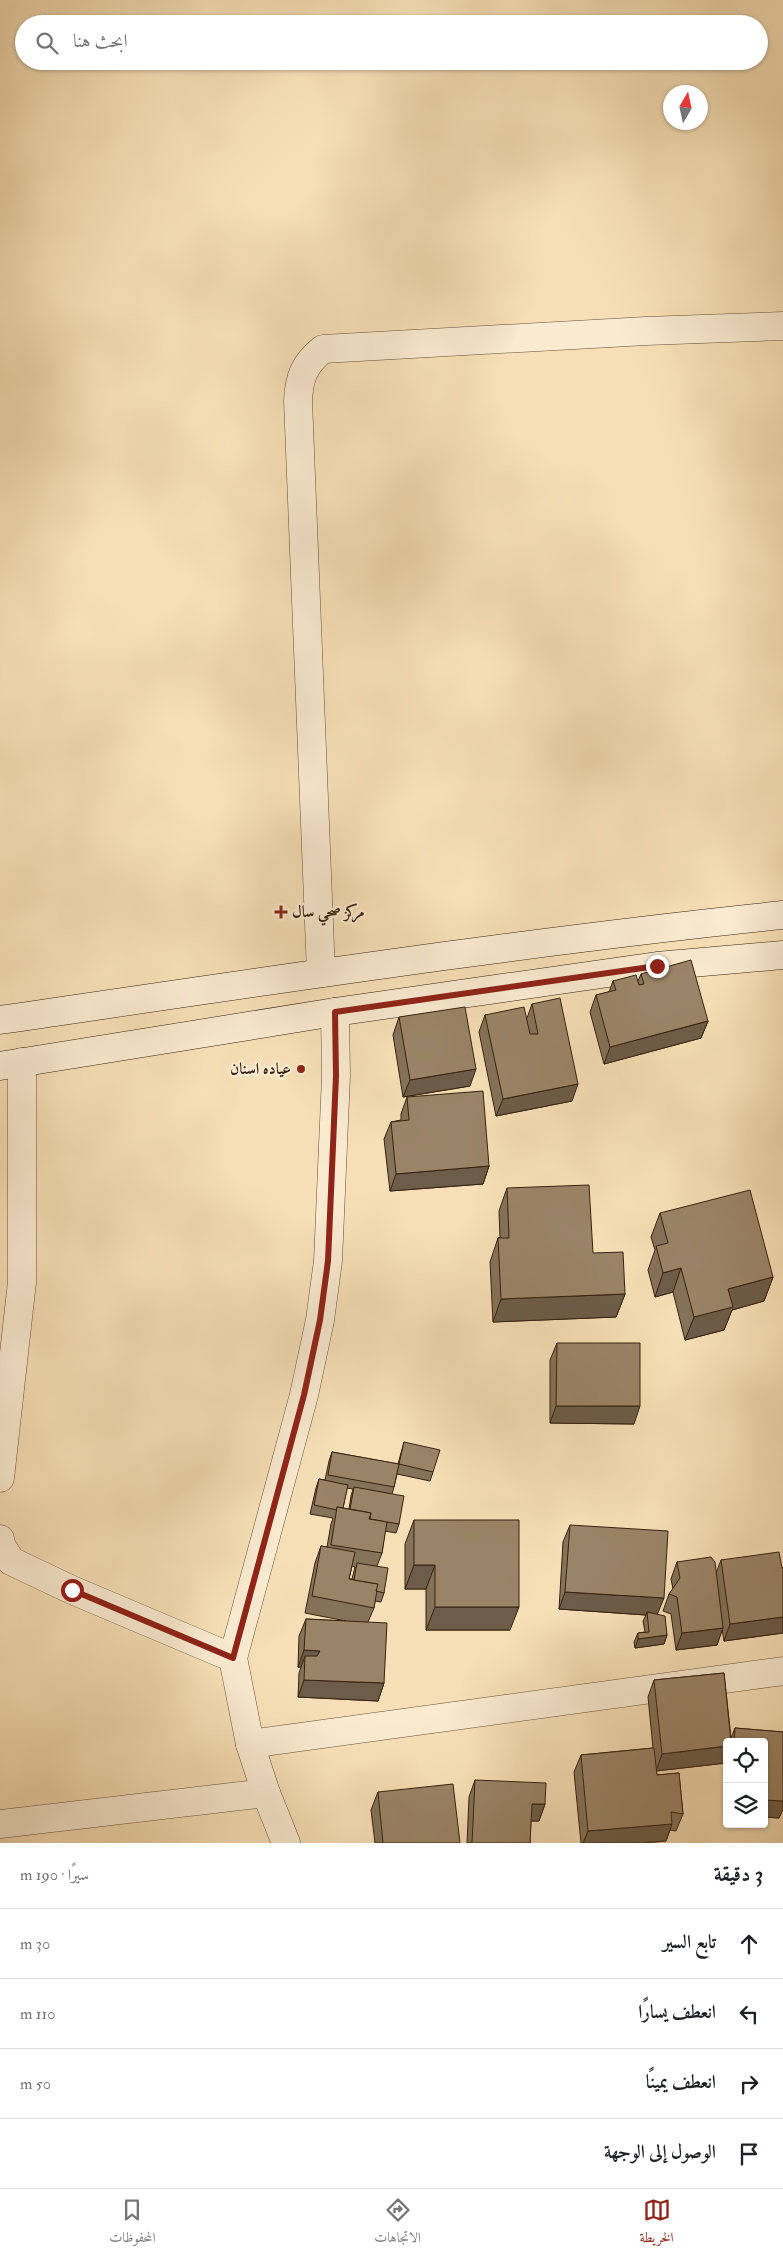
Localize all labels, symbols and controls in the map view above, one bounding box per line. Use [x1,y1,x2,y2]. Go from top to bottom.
search box [15,15,768,70]
icon: search [33,29,61,57]
text: ابحث هنا [73,29,128,53]
north arrow [663,85,708,130]
place label: مركز صحي سال [292,902,365,926]
marker: مركز صحي سال [274,905,288,919]
route end [646,955,669,978]
place label: عياده اسنان [230,1059,291,1079]
marker: عياده اسنان [295,1063,307,1075]
route start [61,1579,84,1602]
map controls [723,1738,768,1828]
button: locate [723,1738,768,1783]
button: layers [723,1783,768,1828]
text: 3 دقيقة [714,1861,763,1888]
text: سيرًا · 190 m [20,1865,89,1885]
text: تابع السير [662,1930,716,1954]
icon: ahead [735,1930,763,1958]
text: 30 m [20,1934,50,1954]
text: انعطف يسارًا [638,2000,716,2024]
icon: left [735,2000,763,2028]
text: 110 m [20,2004,55,2024]
text: انعطف يمينًا [646,2070,716,2094]
icon: right [735,2070,763,2098]
text: 50 m [20,2074,51,2094]
text: الوصول إلى الوجهة [604,2140,716,2164]
icon: arrive [735,2140,763,2168]
tab: المحفوظات [109,2196,156,2251]
tab: الاتجاهات [374,2196,421,2251]
tab: الخريطة [640,2196,674,2251]

